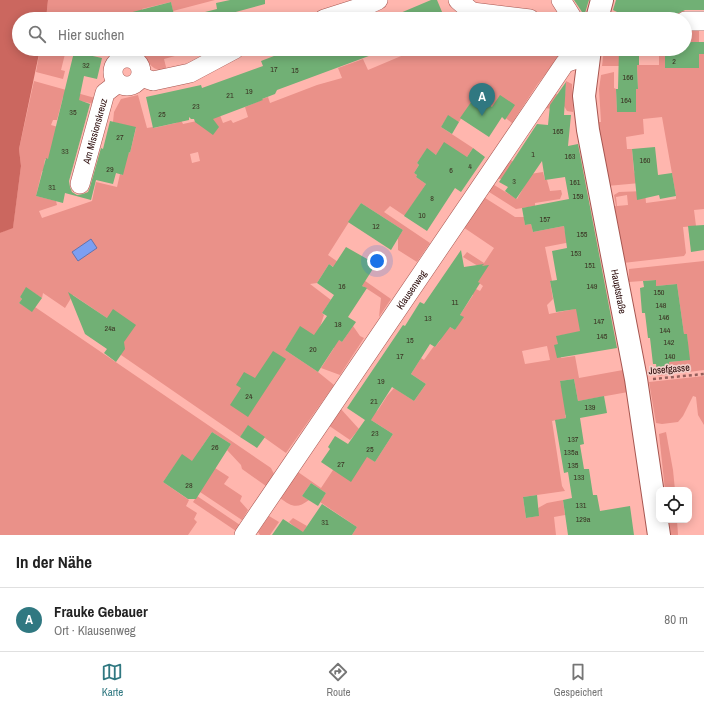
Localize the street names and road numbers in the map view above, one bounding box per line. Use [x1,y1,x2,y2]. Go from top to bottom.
street label: Am Missionskreuz [79,97,110,166]
street label: Klausenweg [393,267,429,312]
street label: Hauptstraße [608,268,630,315]
street label: Josefgasse [648,361,691,377]

